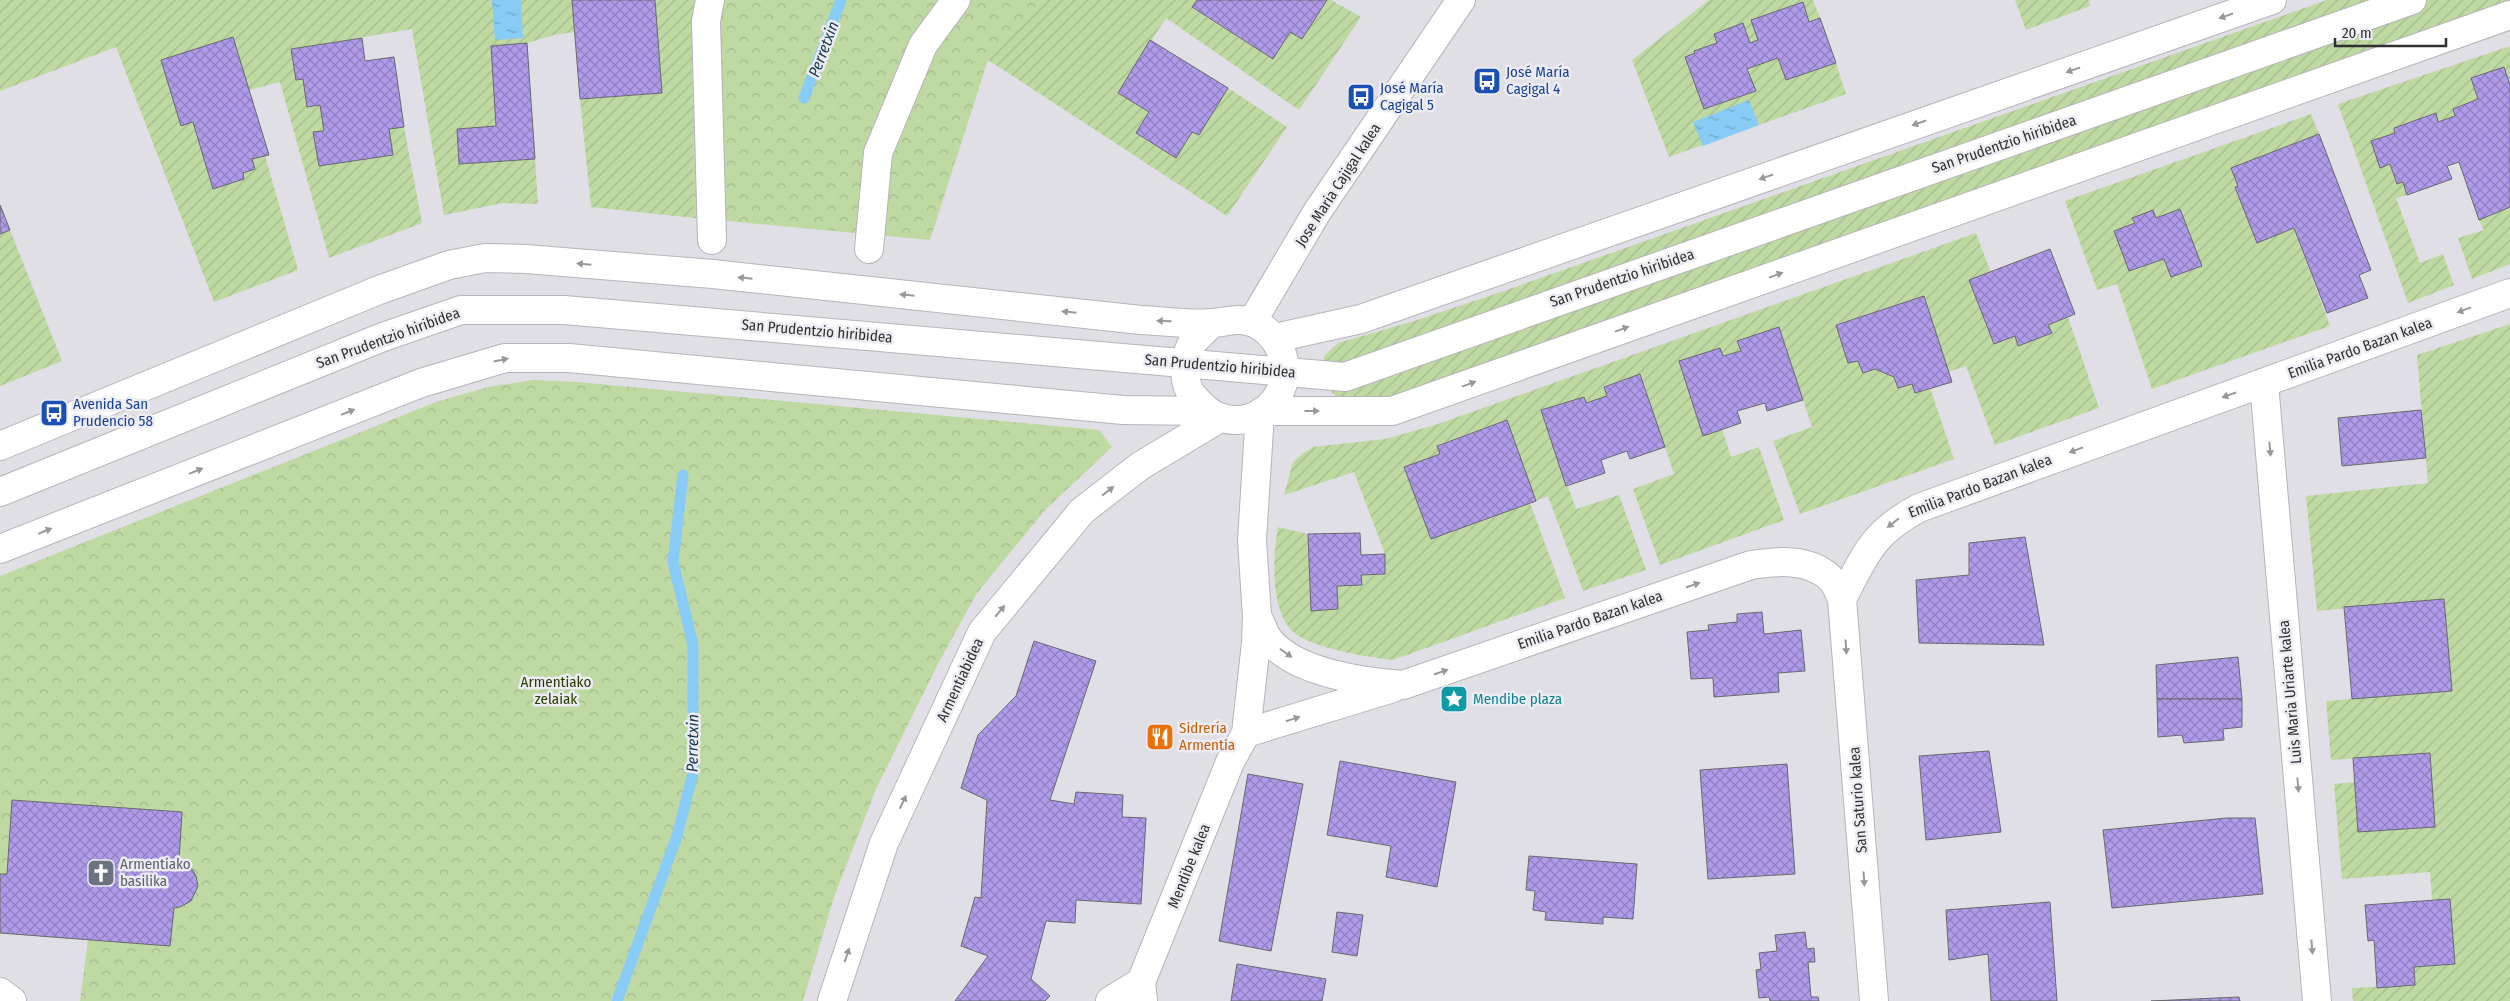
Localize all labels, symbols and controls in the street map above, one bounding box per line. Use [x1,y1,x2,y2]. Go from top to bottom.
one-way arrow [2219,13,2234,20]
scale bar [2335,15,2446,47]
water label: Perretxin [804,19,843,80]
text: 20 m [2342,24,2372,42]
place label: José María Cagigal 4 [1506,63,1570,98]
bus stop icon: José María Cagigal 4 [1472,66,1502,96]
one-way arrow [2065,66,2080,74]
place label: José María Cagigal 5 [1380,79,1444,114]
bus stop icon: José María Cagigal 5 [1346,82,1376,112]
street label: San Prudentzio hiribidea [1930,111,2078,177]
street label: Jose Maria Cajigal kalea [1291,120,1385,250]
one-way arrow [1912,120,1927,127]
one-way arrow [1758,173,1773,181]
street label: San Prudentzio hiribidea [1548,245,1696,311]
one-way arrow [575,259,591,267]
one-way arrow [1768,271,1783,278]
one-way arrow [737,274,753,282]
one-way arrow [899,291,915,299]
street label: San Prudentzio hiribidea [314,304,462,372]
one-way arrow [1060,307,1076,315]
one-way arrow [2457,307,2472,314]
street label: Emilia Pardo Bazan kalea [2285,314,2435,382]
street label: San Prudentzio hiribidea [741,315,893,347]
one-way arrow [1156,317,1172,325]
one-way arrow [1615,325,1630,332]
street label: San Prudentzio hiribidea [1144,350,1296,382]
one-way arrow [494,356,509,364]
one-way arrow [1462,380,1477,388]
one-way arrow [2222,392,2237,399]
place label: Avenida San Prudencio 58 [73,395,153,430]
bus stop icon: Avenida San Prudencio 58 [39,398,69,428]
one-way arrow [341,407,355,415]
one-way arrow [1304,407,1320,415]
one-way arrow [2266,441,2274,457]
one-way arrow [2069,447,2084,454]
street label: Emilia Pardo Bazan kalea [1906,450,2054,522]
one-way arrow [189,467,204,475]
one-way arrow [1101,485,1114,496]
one-way arrow [1887,517,1900,528]
one-way arrow [38,527,53,535]
one-way arrow [1686,581,1701,588]
street label: Emilia Pardo Bazan kalea [1515,587,1665,653]
one-way arrow [994,605,1005,618]
street label: Luis Maria Uriarte kalea [2275,619,2305,765]
street label: Armentiabidea [933,635,987,725]
one-way arrow [1842,640,1850,656]
one-way arrow [1279,648,1293,658]
one-way arrow [1433,668,1448,675]
park label: Armentiako zelaiak [521,673,591,708]
place icon: Mendibe plaza [1439,684,1469,714]
place label: Mendibe plaza [1473,690,1562,708]
water label: Perretxin [682,714,703,772]
one-way arrow [1286,715,1301,723]
place label: Sidrería Armentia [1179,719,1235,754]
restaurant icon: Sidrería Armentia [1145,722,1175,752]
street label: San Saturio kalea [1845,746,1871,854]
one-way arrow [2295,777,2303,793]
one-way arrow [900,795,908,809]
street label: Mendibe kalea [1164,821,1214,911]
place label: Armentiako basilika [120,855,191,890]
church icon: Armentiako basilika [86,858,116,888]
one-way arrow [1861,871,1869,887]
one-way arrow [2308,939,2316,955]
one-way arrow [844,947,852,962]

